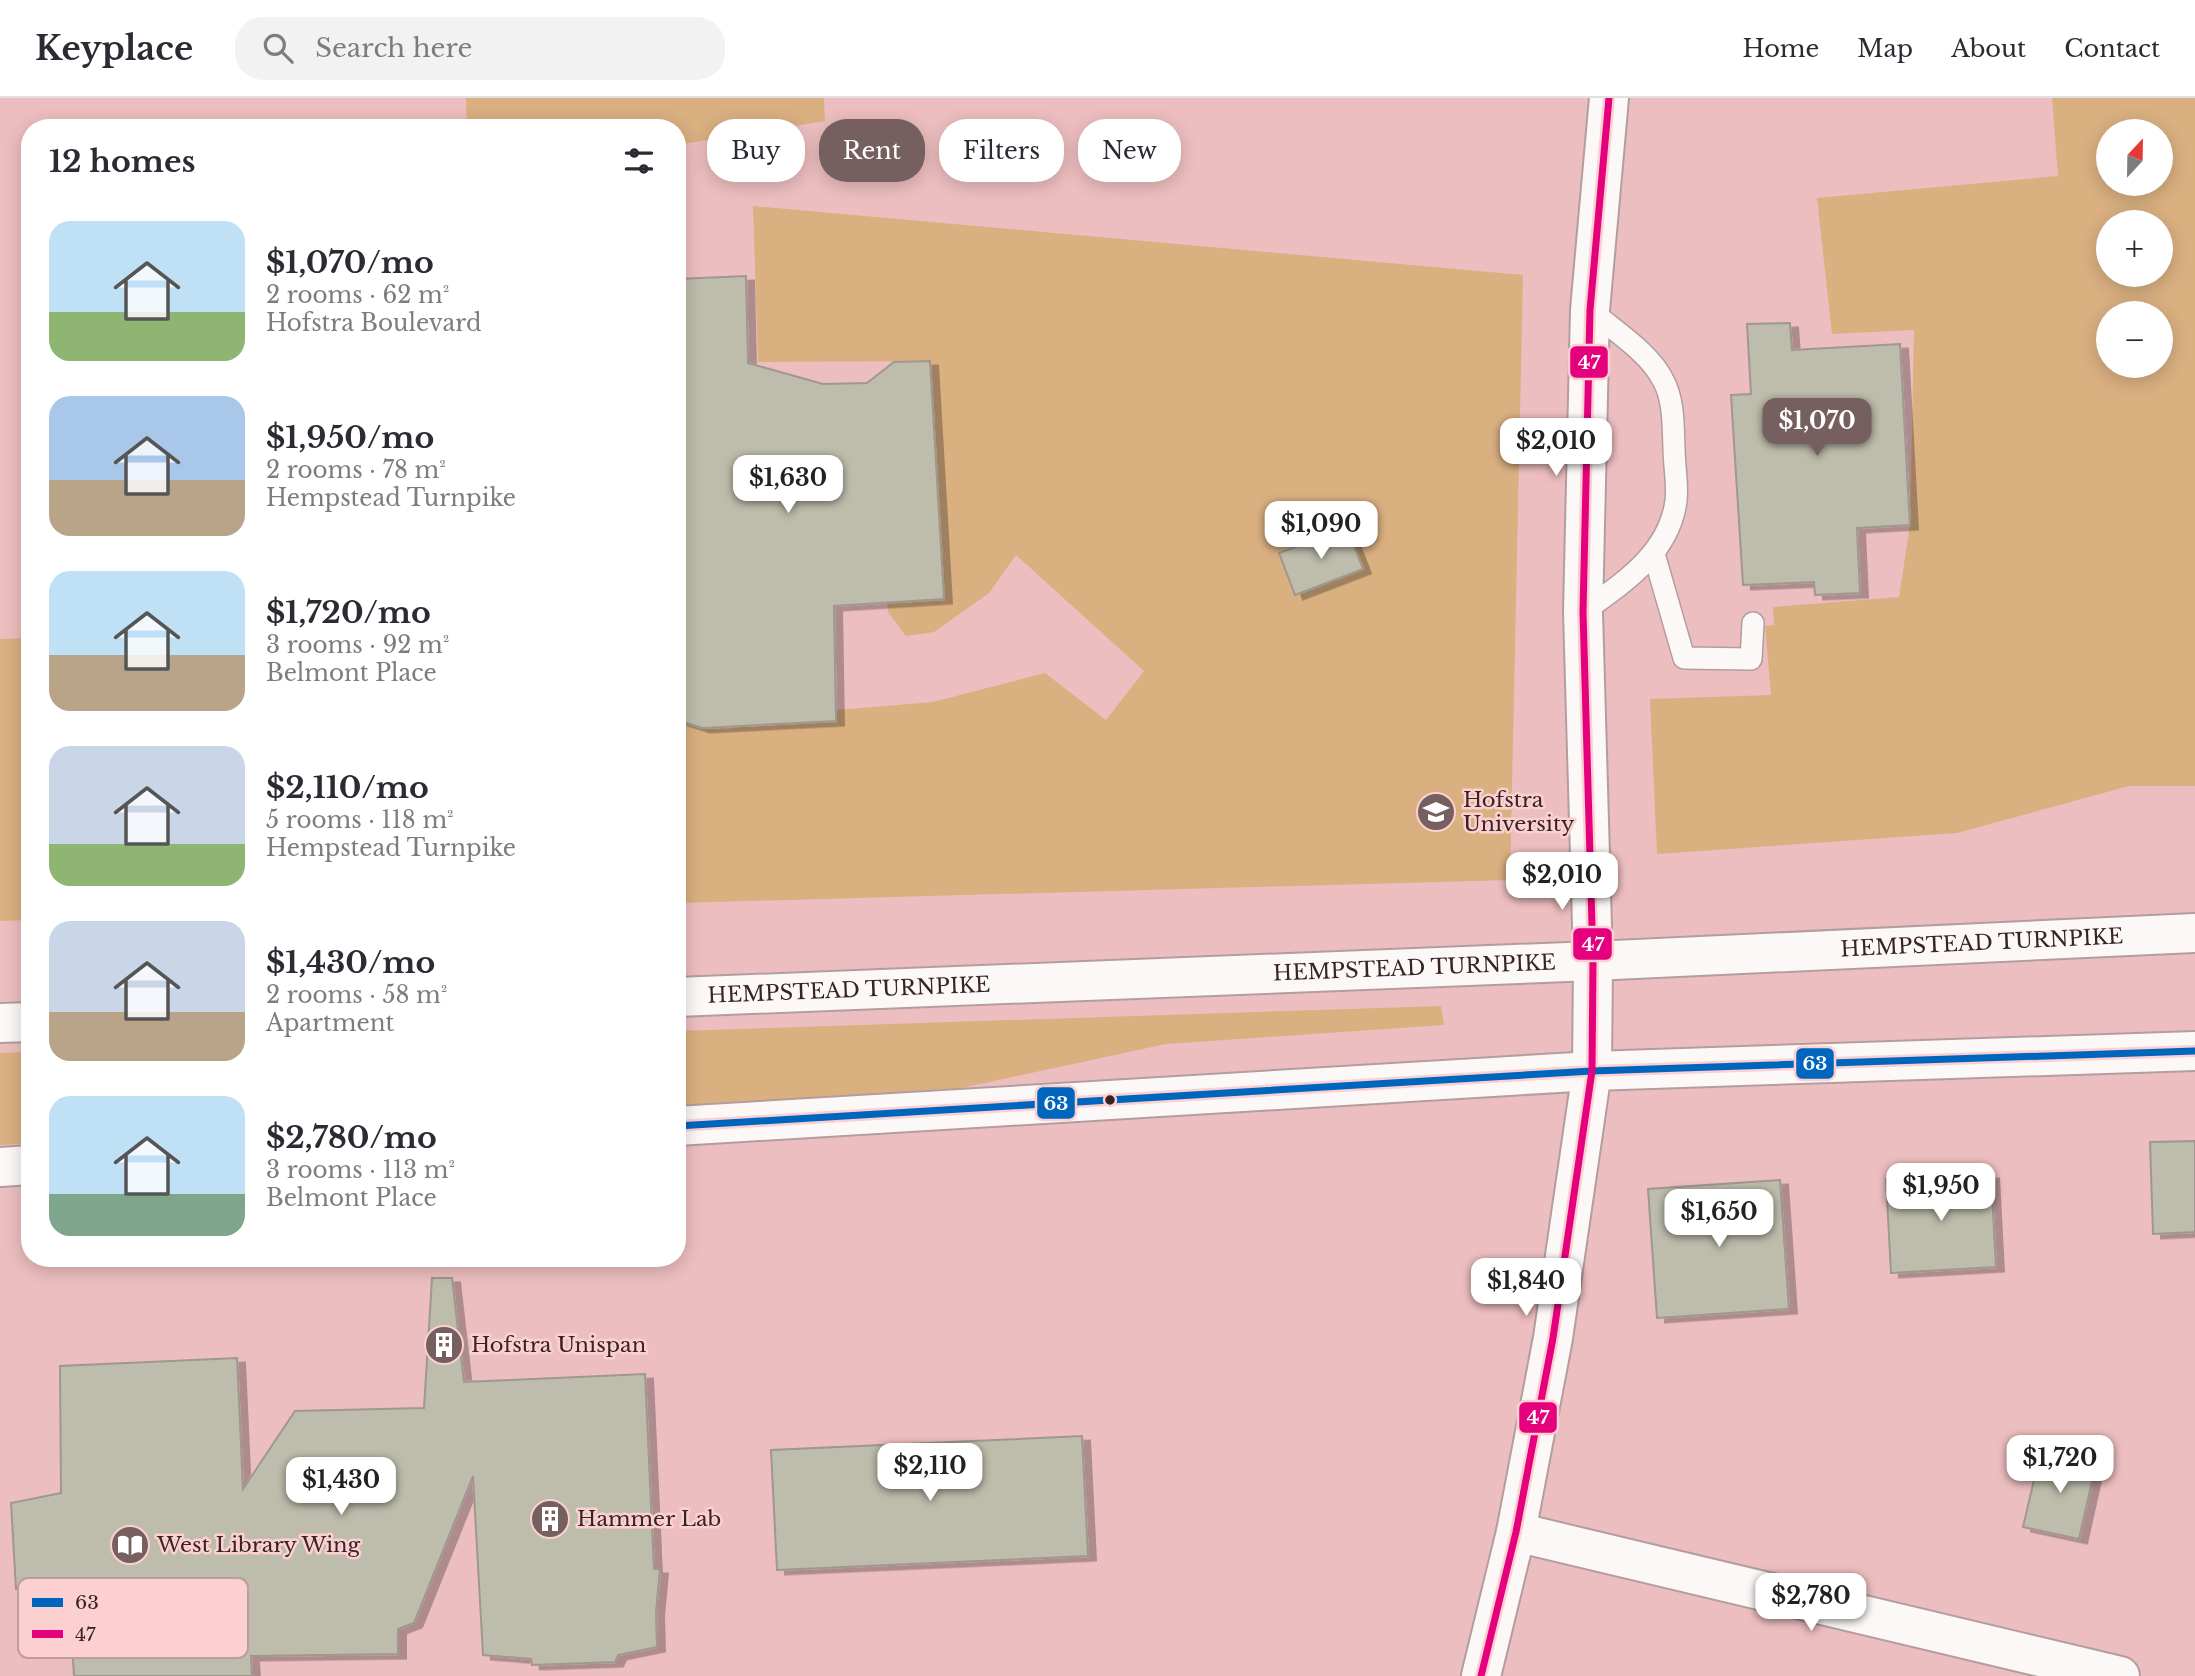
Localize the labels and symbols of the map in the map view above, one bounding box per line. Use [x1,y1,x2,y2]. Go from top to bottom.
north arrow [2096,119,2174,196]
line badge: 47 [1569,345,1609,379]
text: 47 [1578,351,1601,374]
pin: $1,070 [1760,398,1874,458]
pin: $2,010 [1499,418,1613,478]
pin: $1,630 [731,456,845,515]
pin: $1,090 [1264,502,1378,561]
place label: Hofstra University [1463,787,1575,837]
school or university icon: Hofstra University [1415,791,1457,833]
pin: $2,010 [1505,852,1619,912]
street label: HEMPSTEAD TURNPIKE [1840,923,2124,962]
line badge: 47 [1572,927,1613,961]
text: 47 [1582,933,1605,956]
street label: HEMPSTEAD TURNPIKE [1273,949,1556,987]
street label: HEMPSTEAD TURNPIKE [707,972,991,1009]
line badge: 63 [1795,1047,1835,1080]
text: 63 [1803,1052,1827,1075]
line badge: 63 [1036,1086,1076,1120]
text: 63 [1044,1092,1068,1115]
unlabelled marker [1103,1093,1117,1107]
pin: $1,950 [1884,1164,1998,1223]
pin: $1,650 [1662,1190,1776,1249]
pin: $1,840 [1469,1258,1583,1318]
building icon: Hofstra Unispan [423,1324,465,1366]
place label: Hofstra Unispan [471,1332,646,1358]
line badge: 47 [1518,1401,1558,1434]
text: 47 [1527,1406,1550,1429]
pin: $1,720 [2003,1436,2117,1495]
pin: $2,110 [873,1444,987,1503]
pin: $1,430 [284,1458,398,1517]
building icon: Hammer Lab [529,1498,571,1540]
place label: Hammer Lab [577,1506,721,1532]
library icon: West Library Wing [109,1524,151,1566]
place label: West Library Wing [156,1532,361,1558]
pin: $2,780 [1754,1574,1868,1633]
legend [18,1578,248,1658]
text: 63 [75,1591,99,1614]
text: 47 [75,1623,96,1646]

